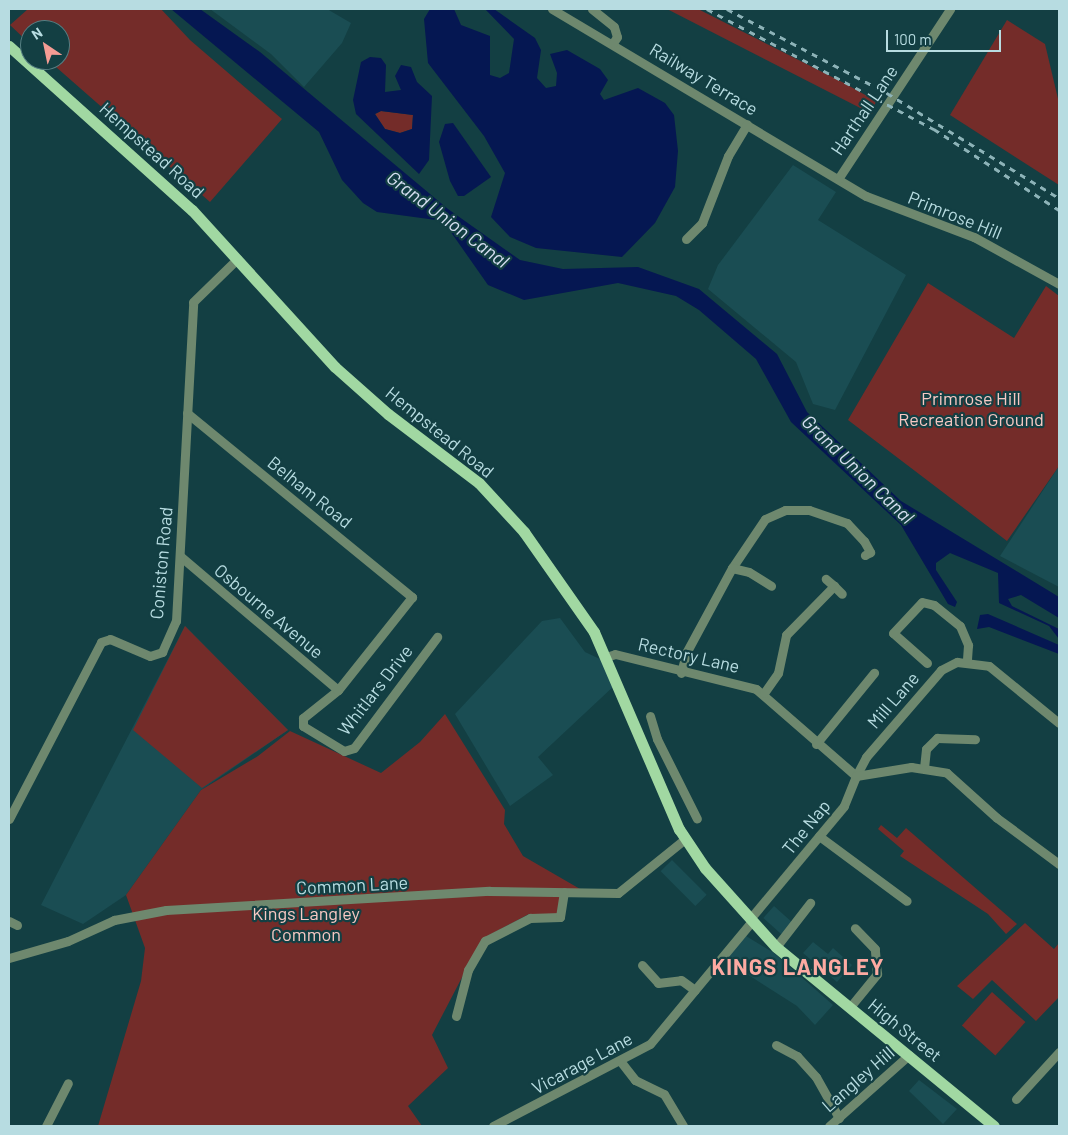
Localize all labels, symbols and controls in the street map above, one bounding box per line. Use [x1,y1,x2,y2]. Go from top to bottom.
north arrow [20,20,70,70]
scale bar [888,20,1003,52]
text: N [28,23,46,43]
text: 100 m [894,30,932,48]
street label: Railway Terrace [646,38,762,120]
street label: Harthall Lane [826,61,902,159]
street label: Hempstead Road [95,97,209,203]
water label: Grand Union Canal [382,166,514,272]
street label: Primrose Hill [905,186,1005,244]
street label: Hempstead Road [382,382,498,482]
park label: Primrose Hill Recreation Ground [898,388,1044,430]
water label: Grand Union Canal [797,410,919,528]
street label: Belham Road [263,451,357,533]
street label: Coniston Road [145,506,177,620]
street label: Osbourne Avenue [210,559,328,663]
street label: Rectory Lane [636,633,742,677]
street label: Whitlars Drive [333,640,417,740]
street label: Mill Lane [863,667,923,733]
street label: The Nap [777,795,835,859]
street label: Common Lane [295,871,409,899]
park label: Kings Langley Common [252,903,360,946]
district label: KINGS LANGLEY [710,954,886,980]
street label: High Street [864,994,946,1066]
street label: Vicarage Lane [528,1027,636,1099]
street label: Langley Hill [817,1042,899,1116]

